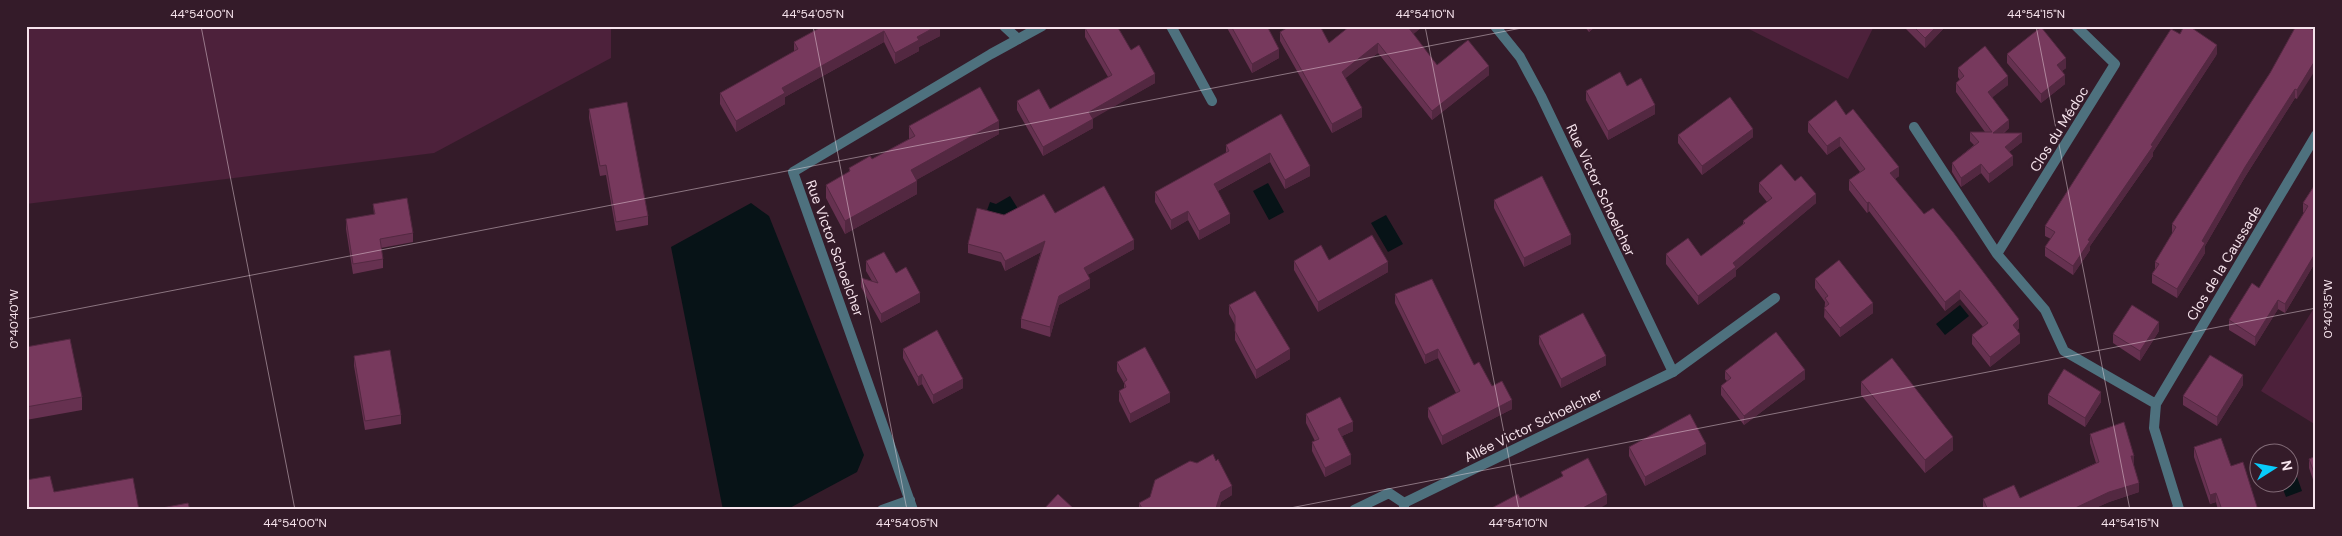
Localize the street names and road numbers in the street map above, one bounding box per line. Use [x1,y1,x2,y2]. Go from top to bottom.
street label: Clos du Médoc [2026,83,2092,175]
street label: Rue Victor Schoelcher [1562,121,1640,259]
street label: Rue Victor Schoelcher [802,177,868,319]
street label: Clos de la Caussade [2182,202,2266,324]
street label: Allée Victor Schoelcher [1461,384,1605,466]

